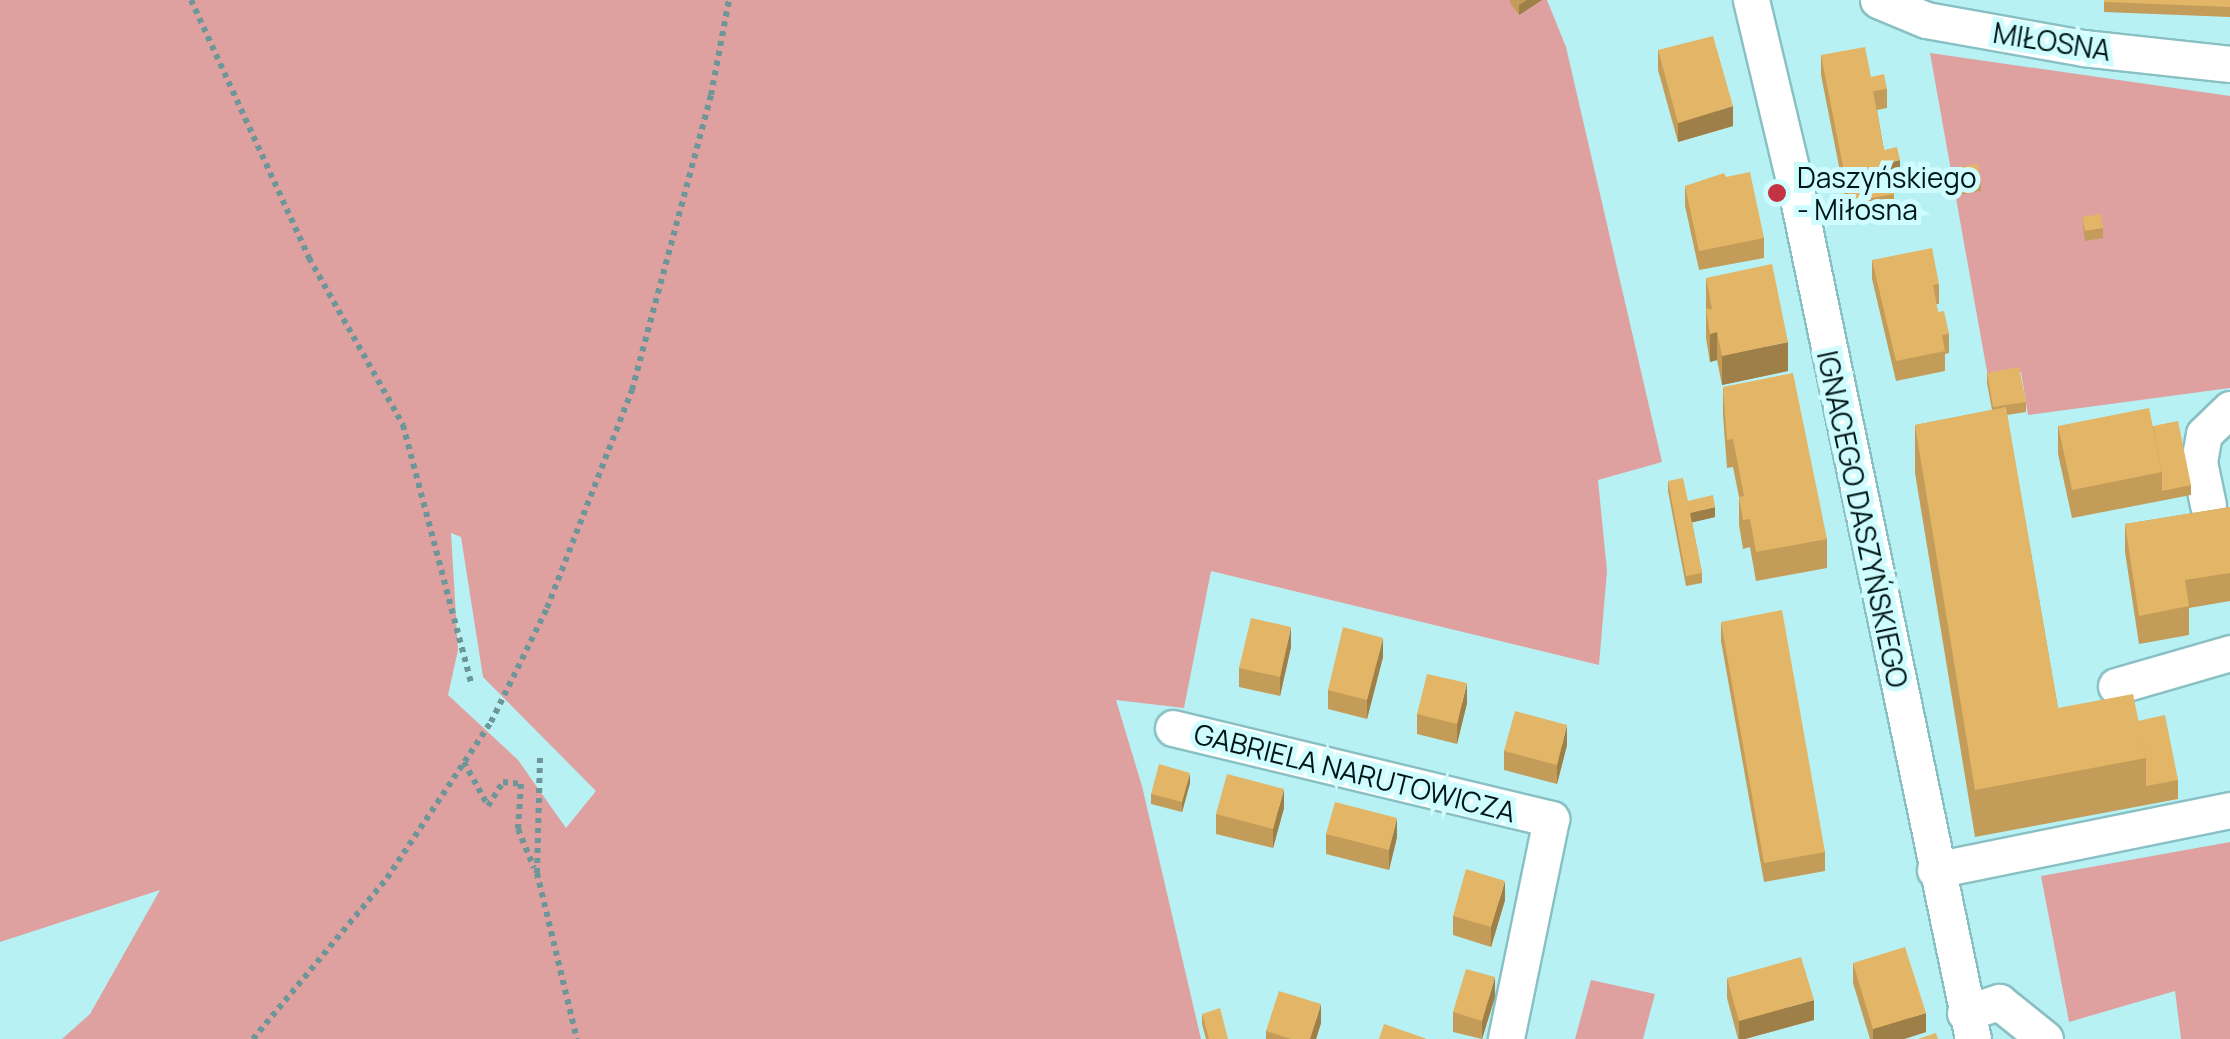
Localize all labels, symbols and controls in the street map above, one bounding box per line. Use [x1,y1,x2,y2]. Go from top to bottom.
street label: MIŁOSNA [1991,15,2113,67]
place label: Daszyńskiego - Miłosna [1797,160,1976,226]
marker: Daszyńskiego - Miłosna [1766,182,1788,204]
street label: IGNACEGO DASZYŃSKIEGO [1811,348,1915,690]
street label: GABRIELA NARUTOWICZA [1191,716,1519,828]

